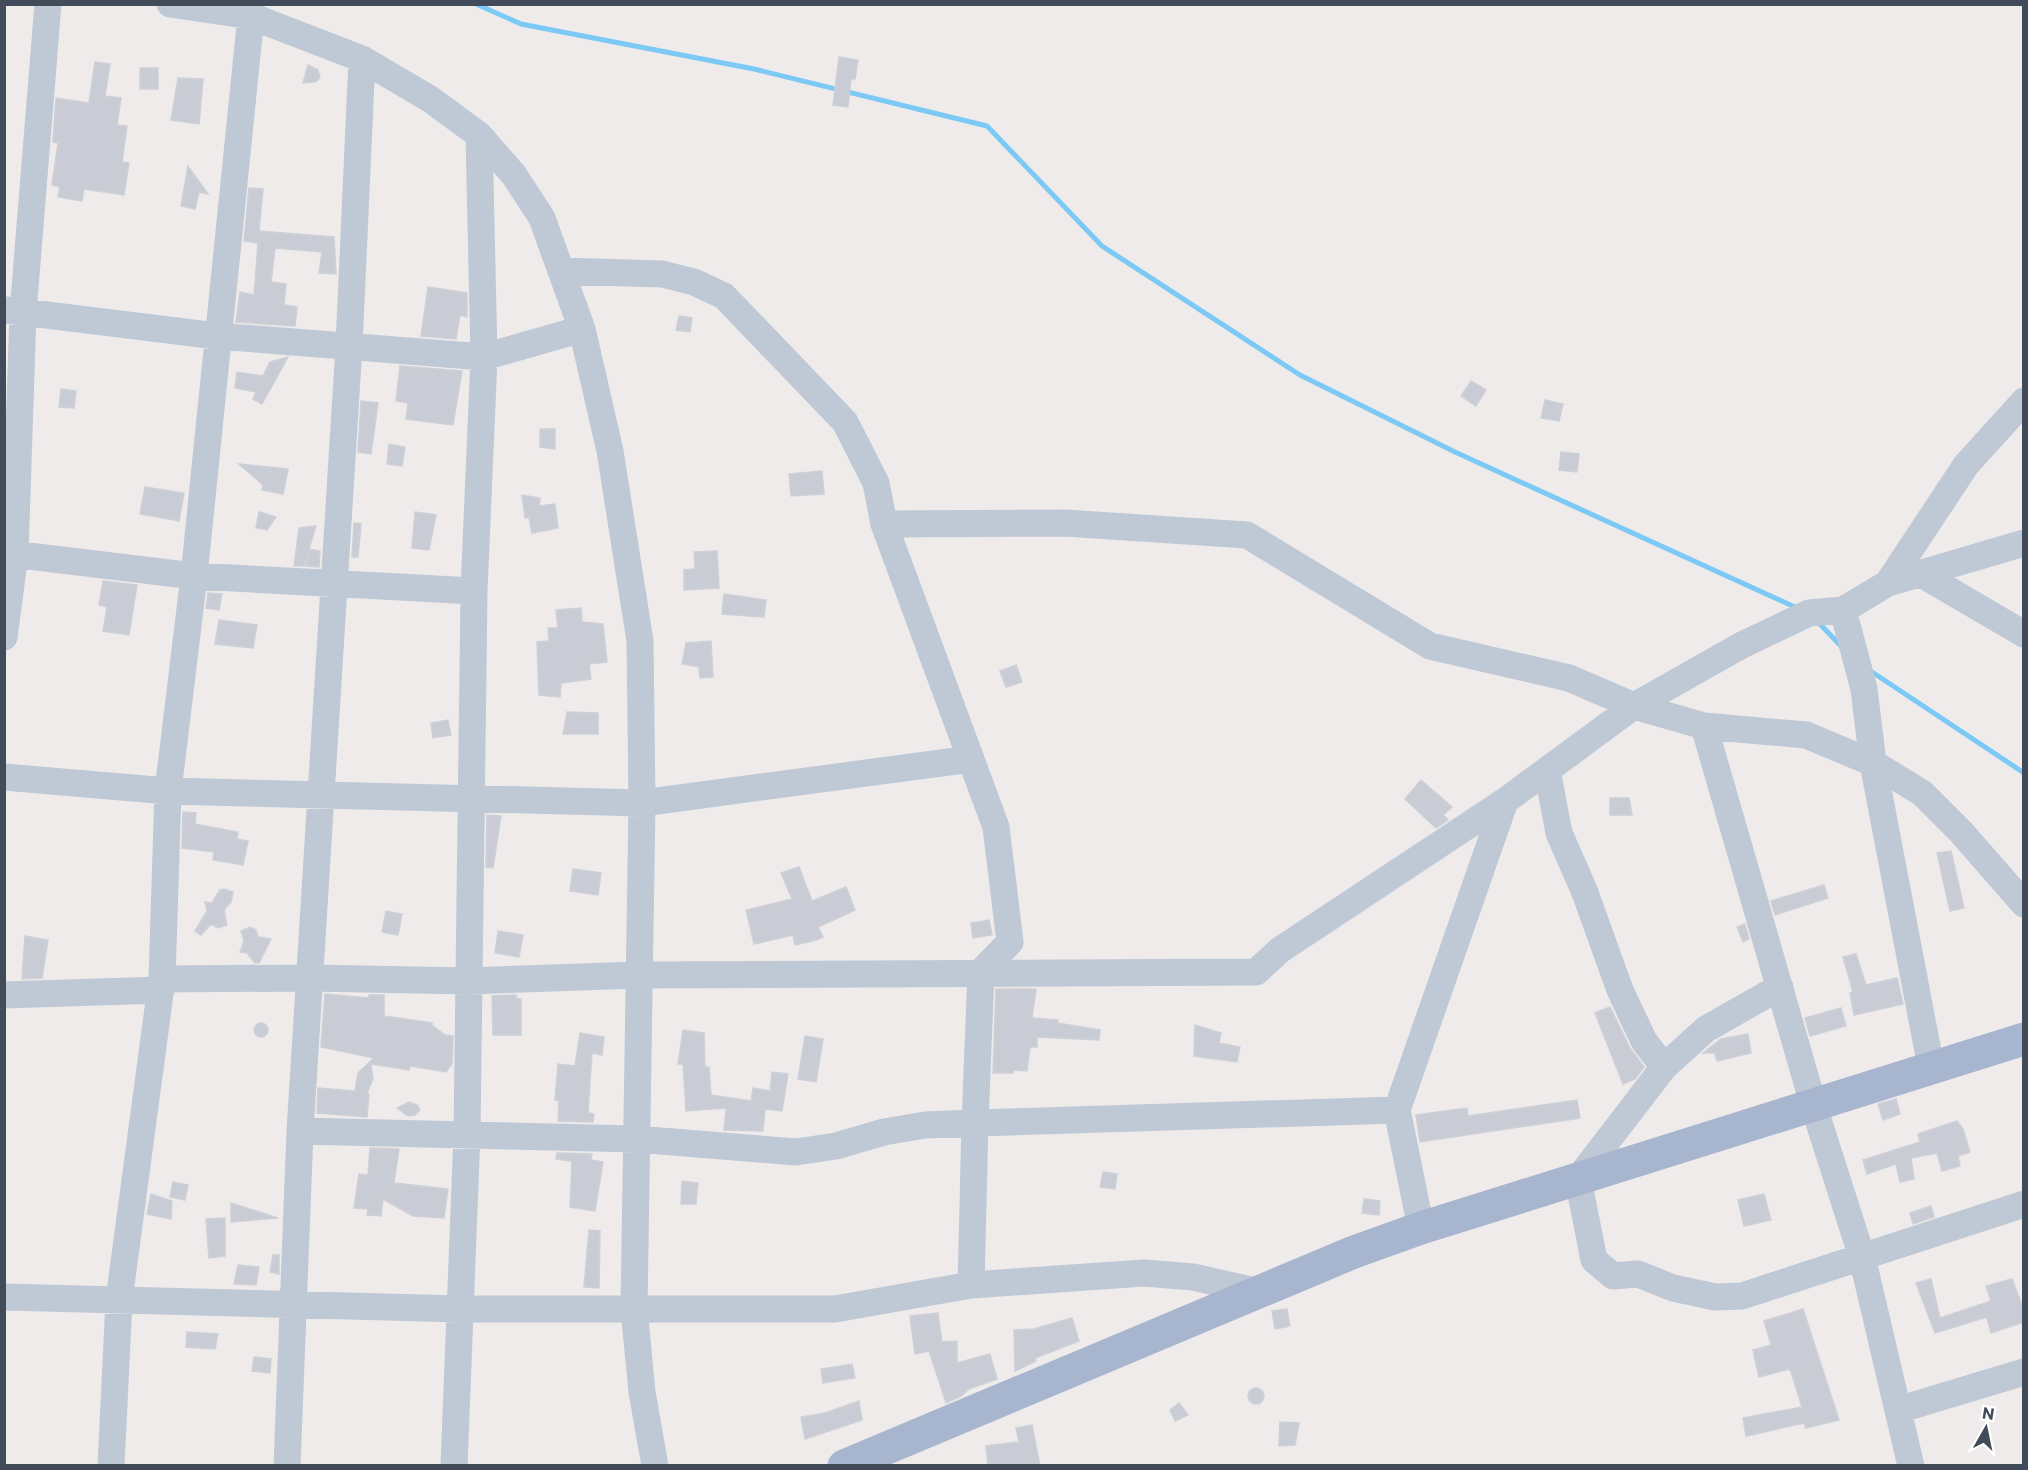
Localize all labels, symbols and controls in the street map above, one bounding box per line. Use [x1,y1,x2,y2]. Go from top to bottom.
north arrow [1956,1398,2016,1458]
text: N [1981,1402,1996,1423]

